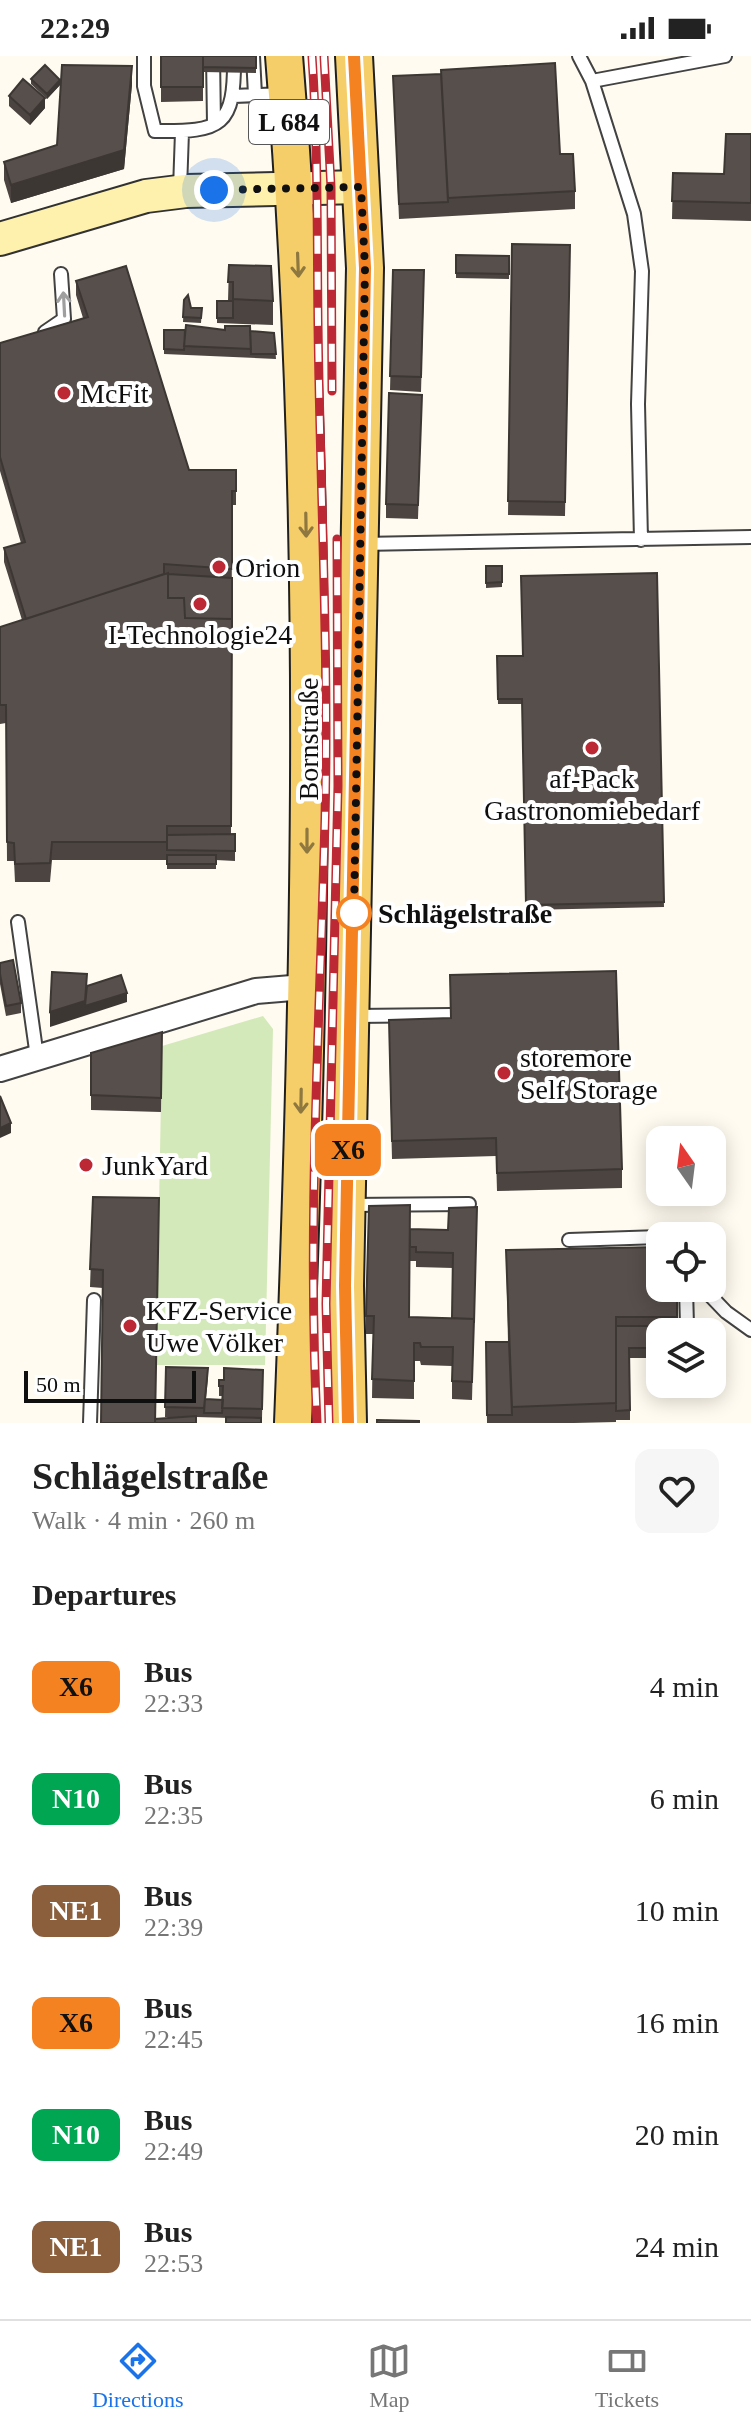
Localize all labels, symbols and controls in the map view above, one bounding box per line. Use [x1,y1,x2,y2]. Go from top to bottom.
text: 22:29 [40,11,110,44]
road number: L 684 [249,100,329,144]
your location [194,170,234,210]
one-way arrow [290,251,305,278]
one-way arrow [56,291,71,318]
place label: McFit [80,378,149,409]
marker: McFit [55,384,73,402]
one-way arrow [298,511,314,538]
place label: Orion [235,552,300,583]
marker: Orion [210,558,228,576]
marker: I-Technologie24 [191,595,209,613]
place label: I-Technologie24 [108,619,292,650]
street label: Bornstraße [293,678,324,800]
marker: af-Pack Gastronomiebedarf [583,739,601,757]
place label: af-Pack Gastronomiebedarf [484,763,701,826]
one-way arrow [300,827,315,854]
marker: Schlägelstraße [337,896,371,930]
place label: Schlägelstraße [378,898,552,929]
place label: storemore Self Storage [520,1042,658,1105]
marker: storemore Self Storage [495,1064,513,1082]
one-way arrow [294,1087,309,1114]
line badge: X6 [312,1124,384,1176]
north arrow [646,1126,726,1206]
map controls [646,1126,726,1398]
text: X6 [331,1134,365,1165]
place label: JunkYard [102,1150,208,1181]
marker: JunkYard [77,1156,95,1174]
button: locate [646,1222,726,1302]
place label: KFZ-Service Uwe Völker [146,1295,292,1358]
marker: KFZ-Service Uwe Völker [121,1317,139,1335]
button: layers [646,1318,726,1398]
scale bar [24,1367,196,1403]
text: 50 m [36,1372,81,1397]
button: heart [635,1449,719,1533]
text: Schlägelstraße [32,1455,268,1497]
text: Walk · 4 min · 260 m [32,1506,255,1535]
text: Departures [32,1578,176,1611]
text: Bus [144,1655,192,1688]
text: 4 min [650,1670,719,1703]
text: X6 [59,1671,93,1702]
text: 22:33 [144,1689,203,1718]
text: Bus [144,1767,192,1800]
text: 6 min [650,1782,719,1815]
text: N10 [52,1783,100,1814]
text: 22:35 [144,1801,203,1830]
text: Bus [144,1879,192,1912]
text: 10 min [635,1894,719,1927]
text: NE1 [50,1895,102,1926]
text: 22:39 [144,1913,203,1942]
text: Bus [144,1991,192,2024]
text: 16 min [635,2006,719,2039]
text: X6 [59,2007,93,2038]
text: 22:45 [144,2025,203,2054]
text: Bus [144,2103,192,2136]
text: 20 min [635,2118,719,2151]
text: N10 [52,2119,100,2150]
text: 22:49 [144,2137,203,2166]
text: Bus [144,2215,192,2248]
text: 24 min [635,2230,719,2263]
text: NE1 [50,2231,102,2262]
text: 22:53 [144,2249,203,2278]
tab: Directions [92,2339,184,2413]
tab: Map [367,2339,411,2413]
tab: Tickets [595,2339,659,2413]

